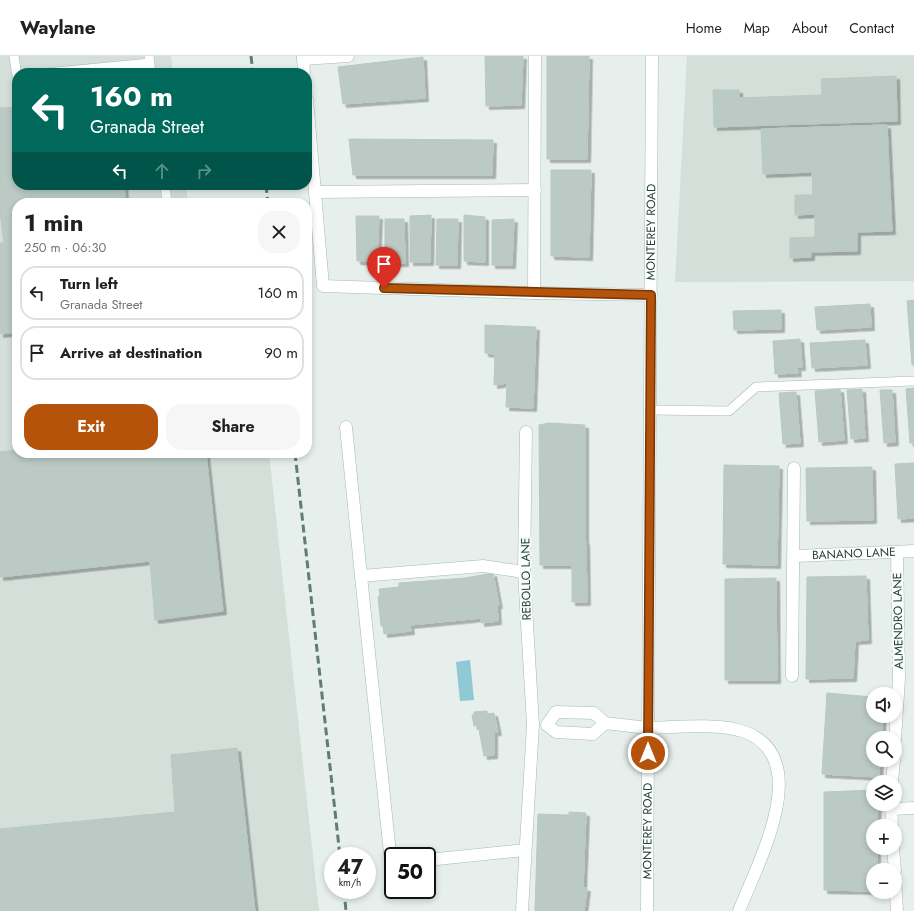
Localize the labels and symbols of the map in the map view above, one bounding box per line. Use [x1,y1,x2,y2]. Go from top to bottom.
street label: MONTEREY ROAD [642,184,660,280]
pin [367,247,401,288]
street label: REBOLLO LANE [516,538,536,620]
street label: BANANO LANE [812,543,896,564]
street label: ALMENDRO LANE [888,573,908,669]
position arrow [627,732,669,774]
street label: MONTEREY ROAD [638,783,657,879]
speed limit sign: 50 [384,847,436,899]

